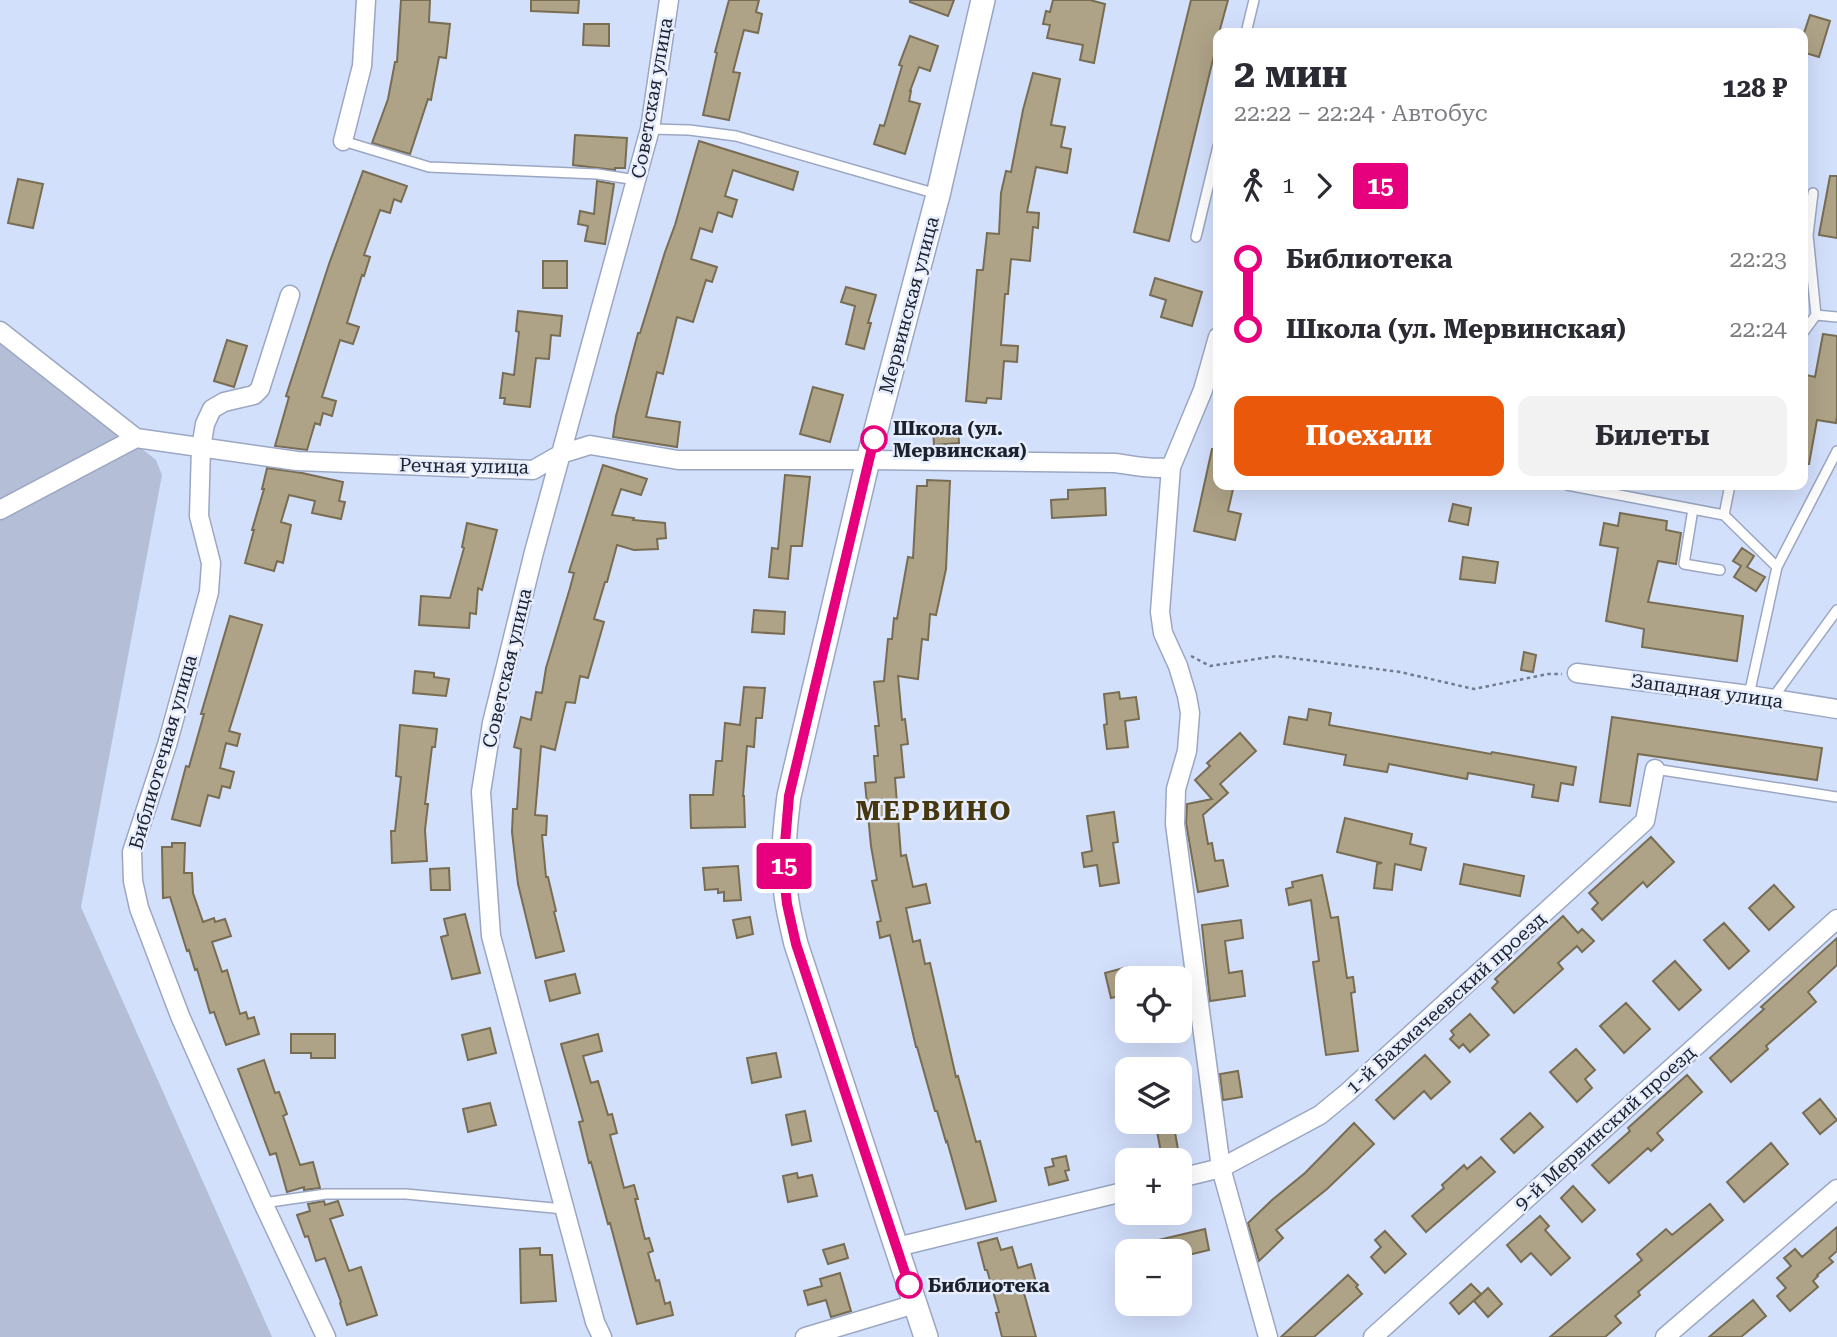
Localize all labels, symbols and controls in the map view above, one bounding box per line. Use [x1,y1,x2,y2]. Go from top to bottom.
street label: Советская улица [627,15,678,180]
text: 2 мин [1234,52,1348,96]
text: 128 ₽ [1722,73,1787,103]
text: 22:22 – 22:24 · Автобус [1234,100,1488,127]
icon: walk [1234,167,1272,205]
icon: forward [1305,167,1343,205]
text: 1 [1282,172,1295,199]
text: 15 [1367,172,1394,200]
street label: Мервинская улица [874,213,944,396]
text: Библиотека [1286,244,1453,274]
text: 22:23 [1730,246,1787,273]
text: Школа (ул. Мервинская) [1286,314,1626,344]
text: 22:24 [1730,316,1787,343]
button: Поехали [1234,396,1504,476]
button: Билеты [1518,396,1787,476]
place label: Школа (ул. Мервинская) [893,417,1027,462]
marker: Школа (ул. Мервинская) [861,426,887,452]
street label: Речная улица [399,453,530,479]
street label: Советская улица [477,585,537,750]
street label: Библиотечная улица [124,651,202,852]
street label: Западная улица [1629,669,1785,713]
district label: МЕРВИНО [856,796,1012,826]
line badge: 15 [752,843,816,889]
text: 15 [771,852,797,880]
street label: 1-й Бахмачеевский проезд [1342,907,1550,1099]
map controls [1115,966,1192,1316]
button: locate [1115,966,1192,1043]
street label: 9-й Мервинский проезд [1510,1041,1700,1215]
button: layers [1115,1057,1192,1134]
button: + [1115,1148,1192,1225]
button: − [1115,1239,1192,1316]
marker: Библиотека [896,1272,922,1298]
place label: Библиотека [928,1274,1050,1297]

